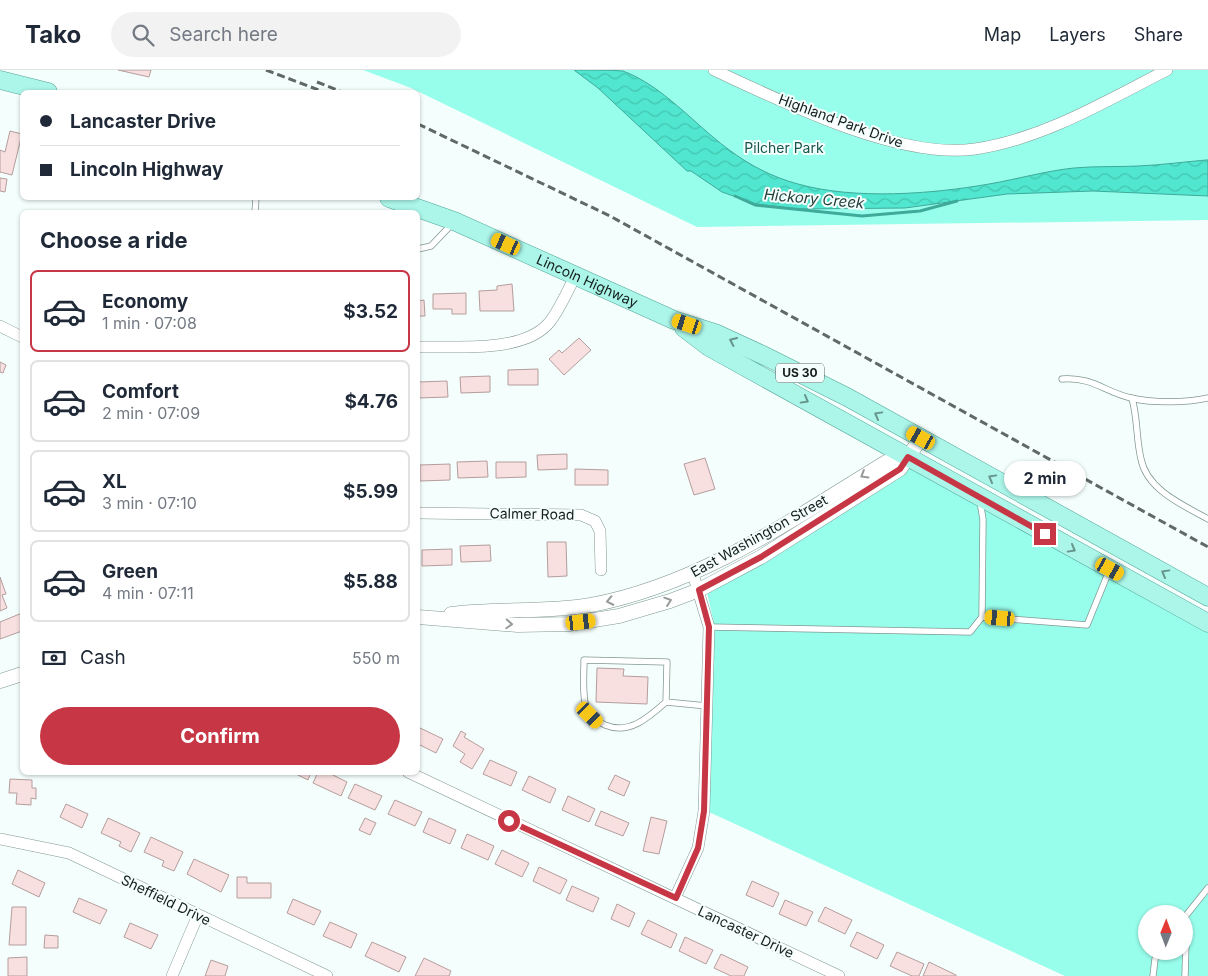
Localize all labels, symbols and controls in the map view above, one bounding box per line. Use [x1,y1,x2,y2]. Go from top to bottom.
search box [111,12,461,57]
text: Tako [25,20,81,49]
icon: search [129,21,157,49]
text: Search here [169,23,278,46]
text: Map [984,24,1021,45]
text: Layers [1049,24,1106,45]
text: Share [1134,24,1183,45]
street label: Highland Park Drive [777,90,906,151]
text: Lancaster Drive [70,110,216,133]
park label: Pilcher Park [744,139,824,156]
text: Lincoln Highway [70,158,223,181]
water label: Hickory Creek [763,185,866,212]
text: Choose a ride [40,227,188,253]
car [489,231,522,257]
street label: Lincoln Highway [534,250,641,311]
icon: car [42,289,87,334]
text: Economy [102,290,188,313]
text: $3.52 [343,300,398,323]
car [670,312,703,336]
text: 1 min · 07:08 [102,313,197,333]
one-way arrow [729,337,738,348]
road number: US 30 [776,364,824,382]
icon: car [42,379,87,424]
text: Comfort [102,380,179,403]
text: $4.76 [344,390,398,413]
one-way arrow [799,393,808,403]
text: 2 min · 07:09 [102,403,200,423]
one-way arrow [874,411,883,421]
car [904,424,937,452]
callout: 2 min [1004,462,1086,496]
text: 2 min [1024,468,1066,488]
icon: car [42,469,87,514]
one-way arrow [860,469,869,479]
text: XL [102,470,127,493]
one-way arrow [989,474,998,484]
text: $5.99 [343,480,398,503]
street label: East Washington Street [687,491,830,580]
text: 3 min · 07:10 [102,493,197,513]
street label: Calmer Road [489,504,575,523]
route end [1034,523,1056,545]
one-way arrow [1067,543,1076,553]
car [1093,555,1126,583]
icon: car [42,559,87,604]
text: Green [102,560,158,583]
text: $5.88 [343,570,398,593]
one-way arrow [1162,570,1171,580]
text: 4 min · 07:11 [102,583,194,603]
one-way arrow [605,595,614,606]
one-way arrow [664,597,672,607]
car [984,609,1015,627]
car [565,613,596,631]
one-way arrow [505,619,513,630]
icon: cash [40,644,68,672]
text: Cash [80,646,126,669]
text: 550 m [352,648,400,668]
car [574,699,605,731]
button: Confirm [40,707,400,765]
route start [498,810,520,832]
street label: Sheffield Drive [119,871,214,929]
street label: Lancaster Drive [695,902,797,961]
north arrow [1138,905,1192,960]
map controls [1138,905,1193,960]

